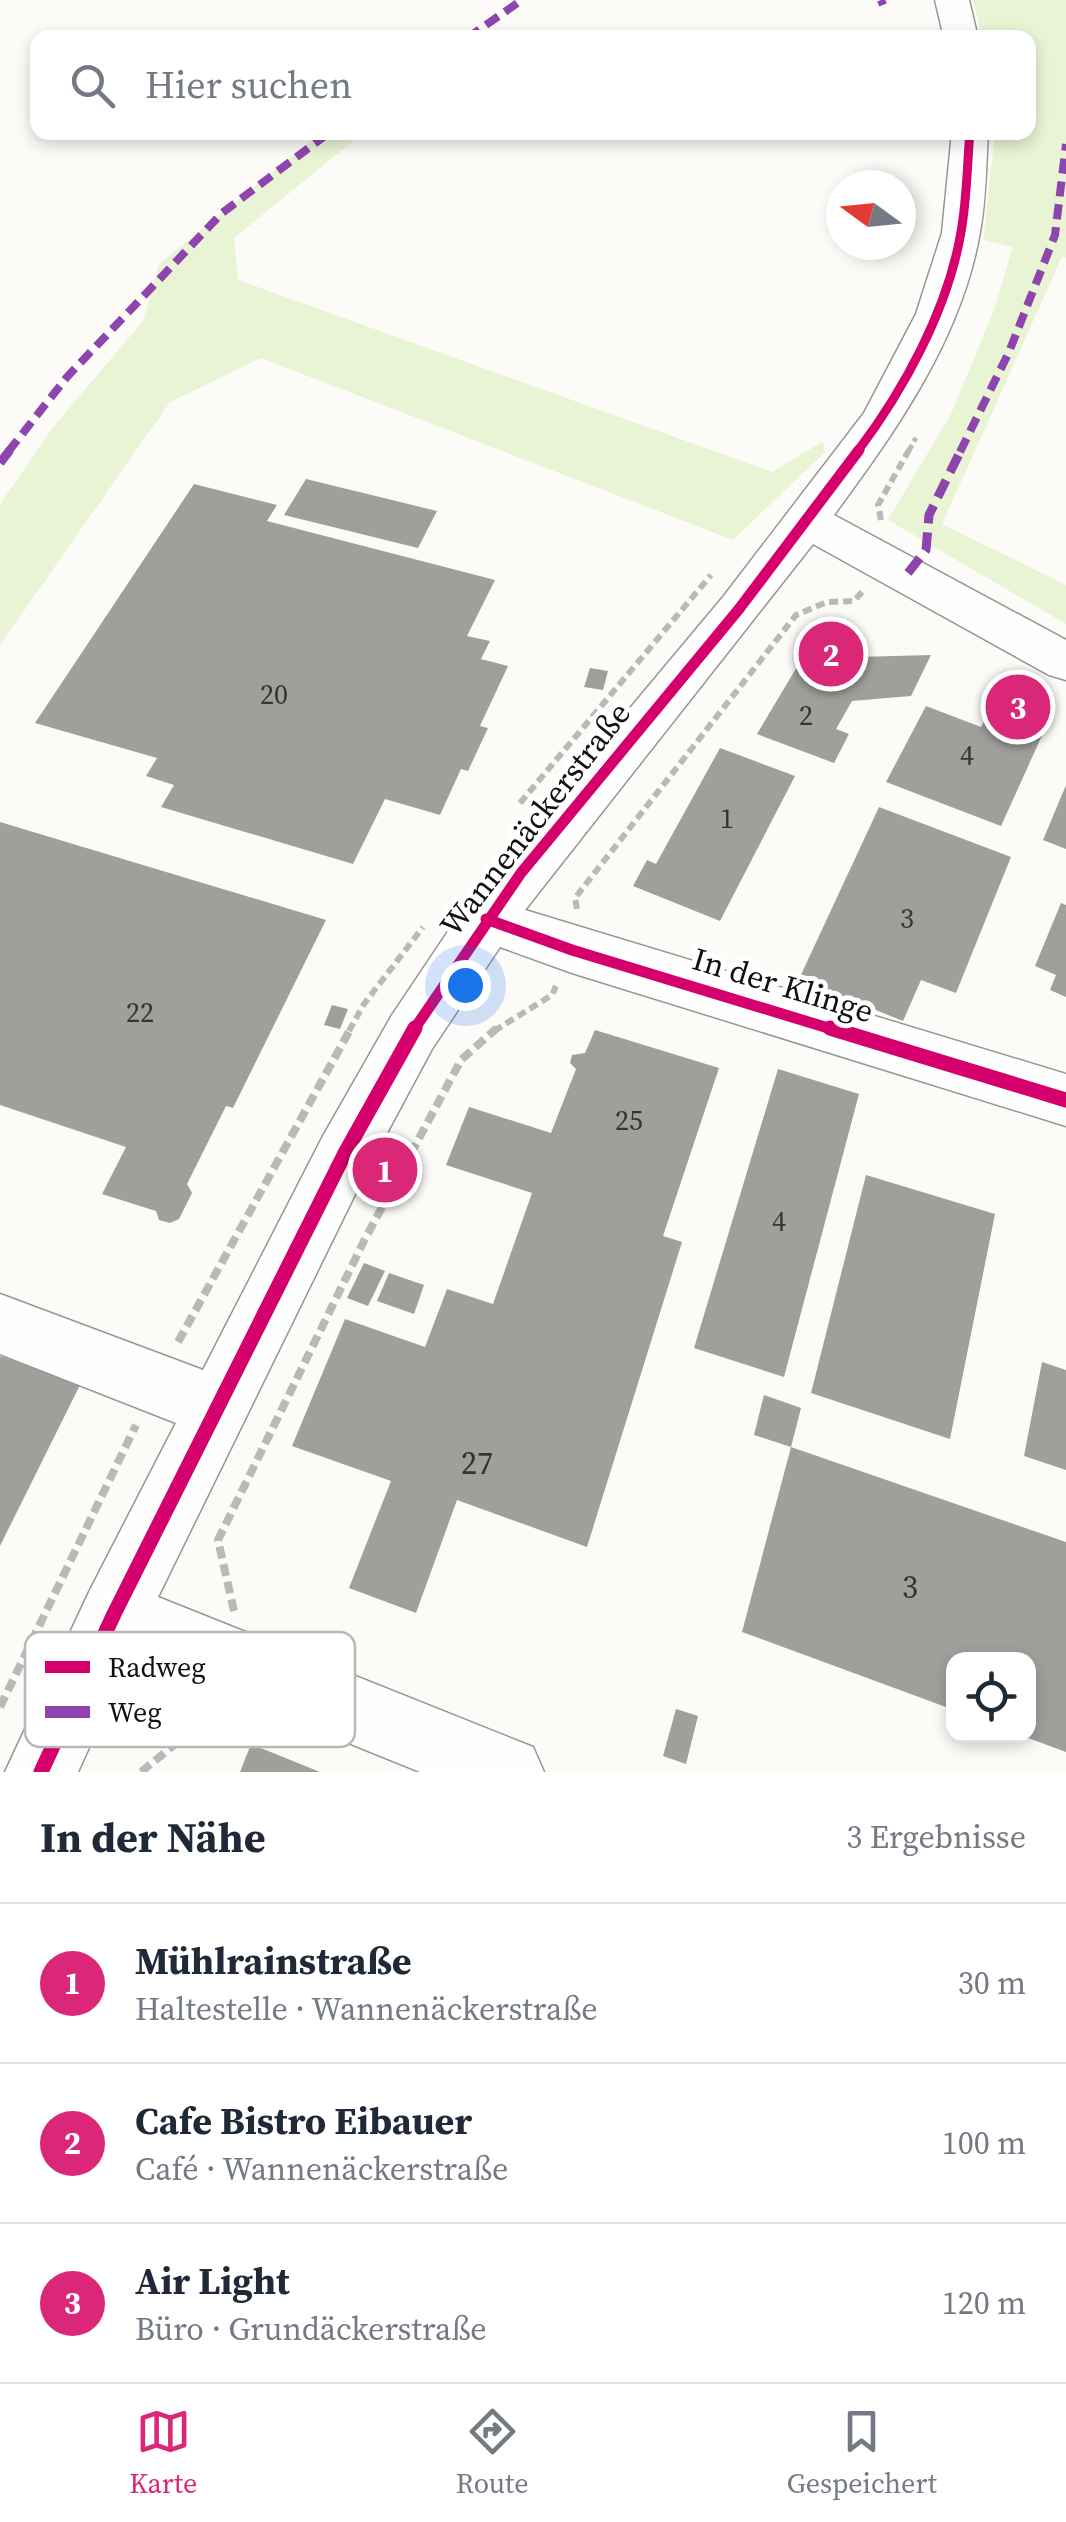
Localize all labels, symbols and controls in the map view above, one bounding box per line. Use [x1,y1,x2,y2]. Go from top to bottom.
search box [30,30,1036,140]
icon: search [65,58,120,113]
text: Hier suchen [145,59,352,111]
north arrow [826,170,916,260]
pin: 2 [798,616,864,692]
pin: 3 [986,670,1050,744]
house number: 20 [260,675,288,713]
street label: Wannenäckerstraße [430,693,640,945]
house number: 2 [799,696,813,734]
house number: 4 [960,736,974,774]
house number: 1 [720,799,734,837]
house number: 3 [900,899,914,937]
street label: In der Klinge [687,937,879,1033]
your location [440,960,491,1011]
house number: 22 [126,993,154,1031]
house number: 25 [615,1101,643,1139]
pin: 1 [352,1132,418,1208]
house number: 4 [772,1202,786,1240]
house number: 27 [461,1441,493,1485]
house number: 3 [902,1565,918,1609]
legend [25,1632,355,1747]
text: Radweg [108,1648,206,1686]
map controls [946,1652,1036,1742]
button: locate [946,1652,1036,1742]
text: Weg [108,1693,162,1731]
text: In der Nähe [40,1808,266,1866]
text: 3 Ergebnisse [846,1815,1026,1859]
text: Mühlrainstraße [135,1935,412,1987]
text: 1 [64,1961,81,2005]
text: 30 m [958,1961,1026,2005]
text: Haltestelle · Wannenäckerstraße [135,1987,598,2031]
text: Cafe Bistro Eibauer [135,2095,472,2147]
text: 2 [64,2121,81,2165]
text: 100 m [942,2121,1026,2165]
text: Café · Wannenäckerstraße [135,2147,508,2191]
text: Air Light [135,2255,290,2307]
text: 3 [64,2281,81,2325]
text: 120 m [942,2281,1026,2325]
text: Büro · Grundäckerstraße [135,2307,487,2351]
tab: Karte [129,2404,197,2502]
tab: Route [456,2404,528,2502]
tab: Gespeichert [787,2404,937,2502]

